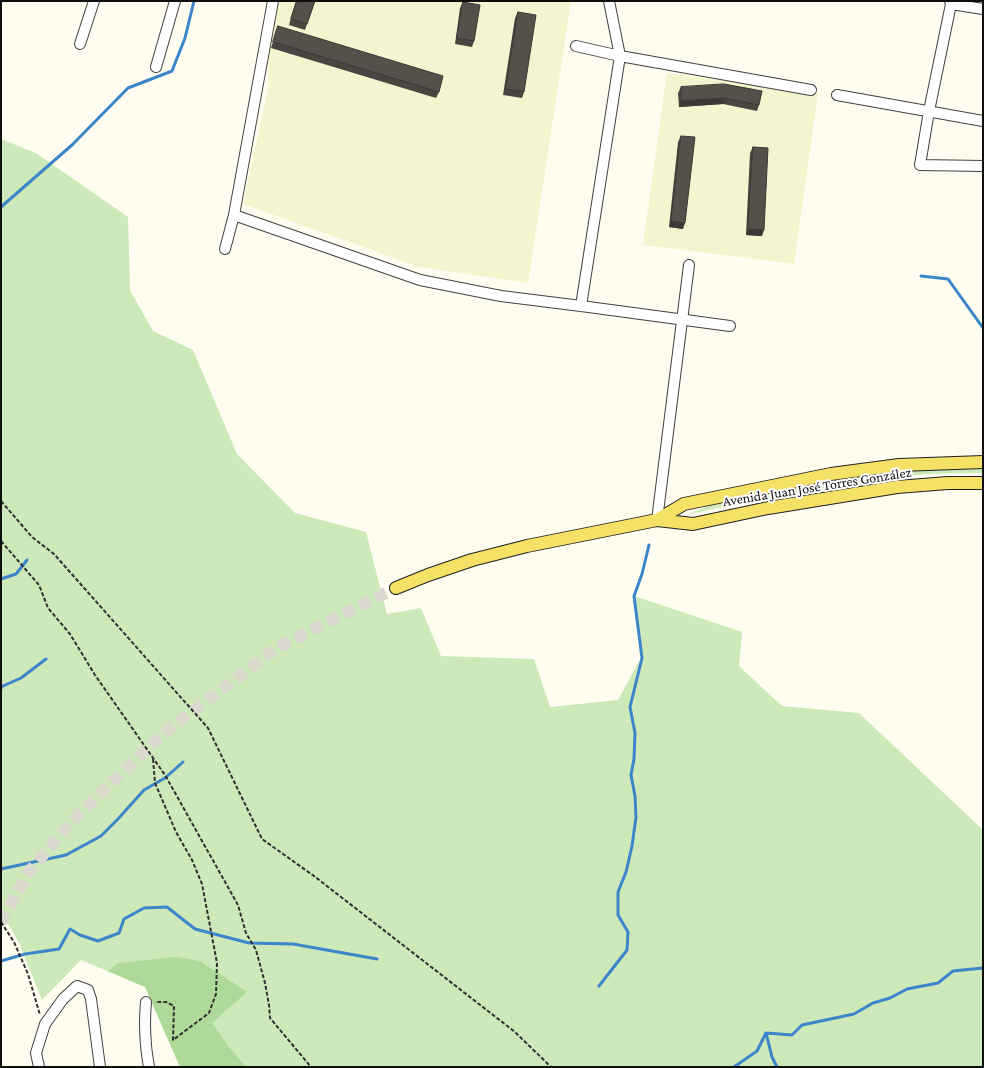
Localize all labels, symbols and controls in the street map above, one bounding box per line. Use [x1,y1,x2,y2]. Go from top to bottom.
street label: Avenida Juan José Torres González [721,464,913,510]

